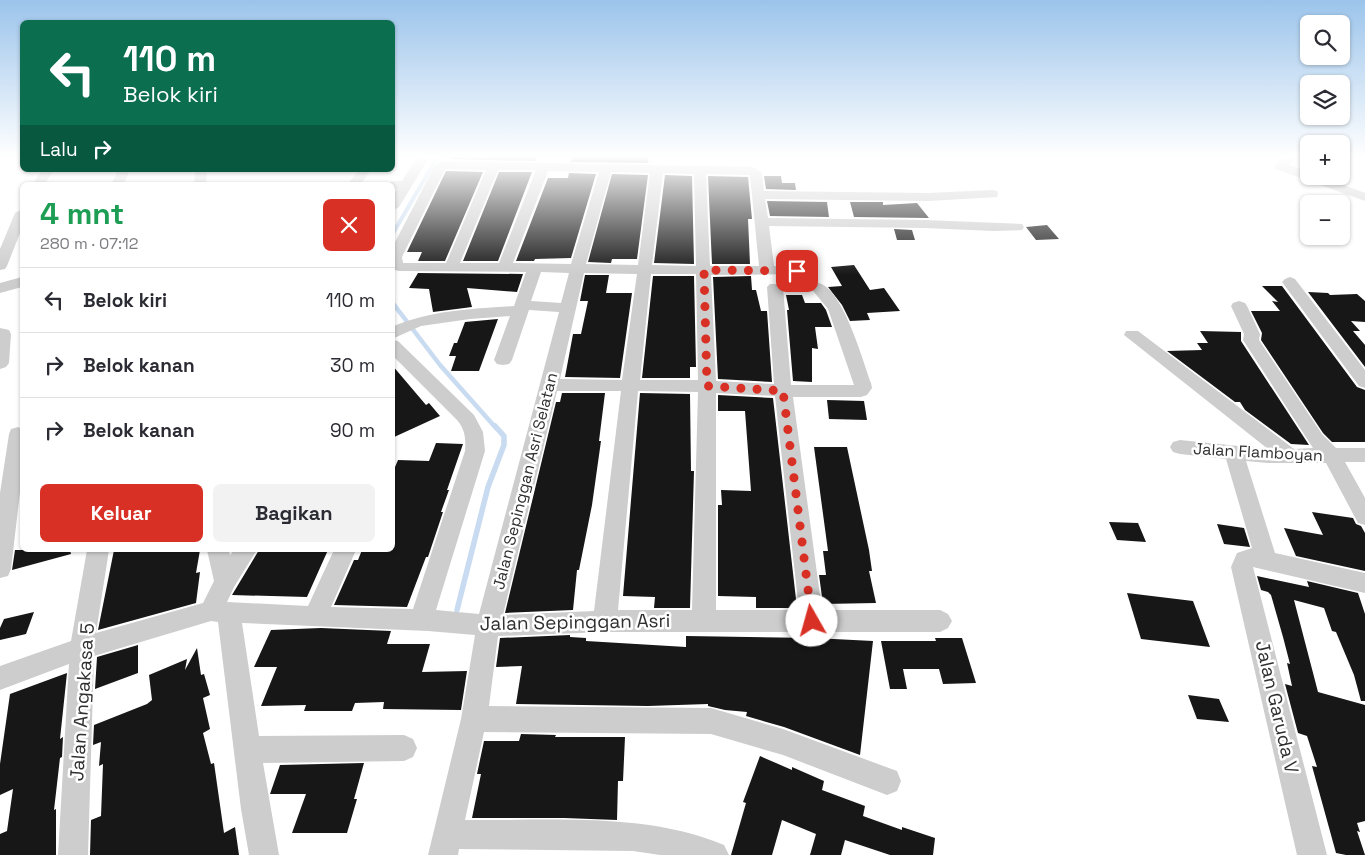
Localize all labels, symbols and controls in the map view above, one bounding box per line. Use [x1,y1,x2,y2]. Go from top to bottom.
map controls [1300,15,1350,245]
button: search [1300,15,1350,65]
text: 110 m [123,37,216,81]
icon: left [40,40,105,105]
button: layers [1300,75,1350,125]
text: Belok kiri [123,80,218,108]
icon: right [88,135,116,163]
button: + [1300,135,1350,185]
text: Lalu [40,137,78,162]
text: 4 mnt [40,194,124,233]
button: − [1300,195,1350,245]
button: close [323,199,375,251]
text: 280 m · 07:12 [40,233,138,254]
pin [776,250,818,292]
icon: arrive [783,257,811,285]
icon: left [40,286,68,314]
text: Belok kiri [83,288,167,313]
text: 110 m [326,288,375,313]
icon: right [40,351,68,379]
text: Belok kanan [83,353,195,378]
text: 30 m [330,353,375,378]
street label: Jalan Sepinggan Asri Selatan [488,370,562,592]
icon: right [40,416,68,444]
text: Belok kanan [83,418,195,443]
text: 90 m [330,418,375,443]
street label: Jalan Flamboyan [1193,438,1323,466]
button: Keluar [40,484,203,542]
button: Bagikan [213,484,375,542]
position arrow [785,594,837,646]
street label: Jalan Sepinggan Asri [479,608,671,636]
street label: Jalan Angakasa 5 [64,622,100,782]
street label: Jalan Garuda V [1250,638,1304,776]

